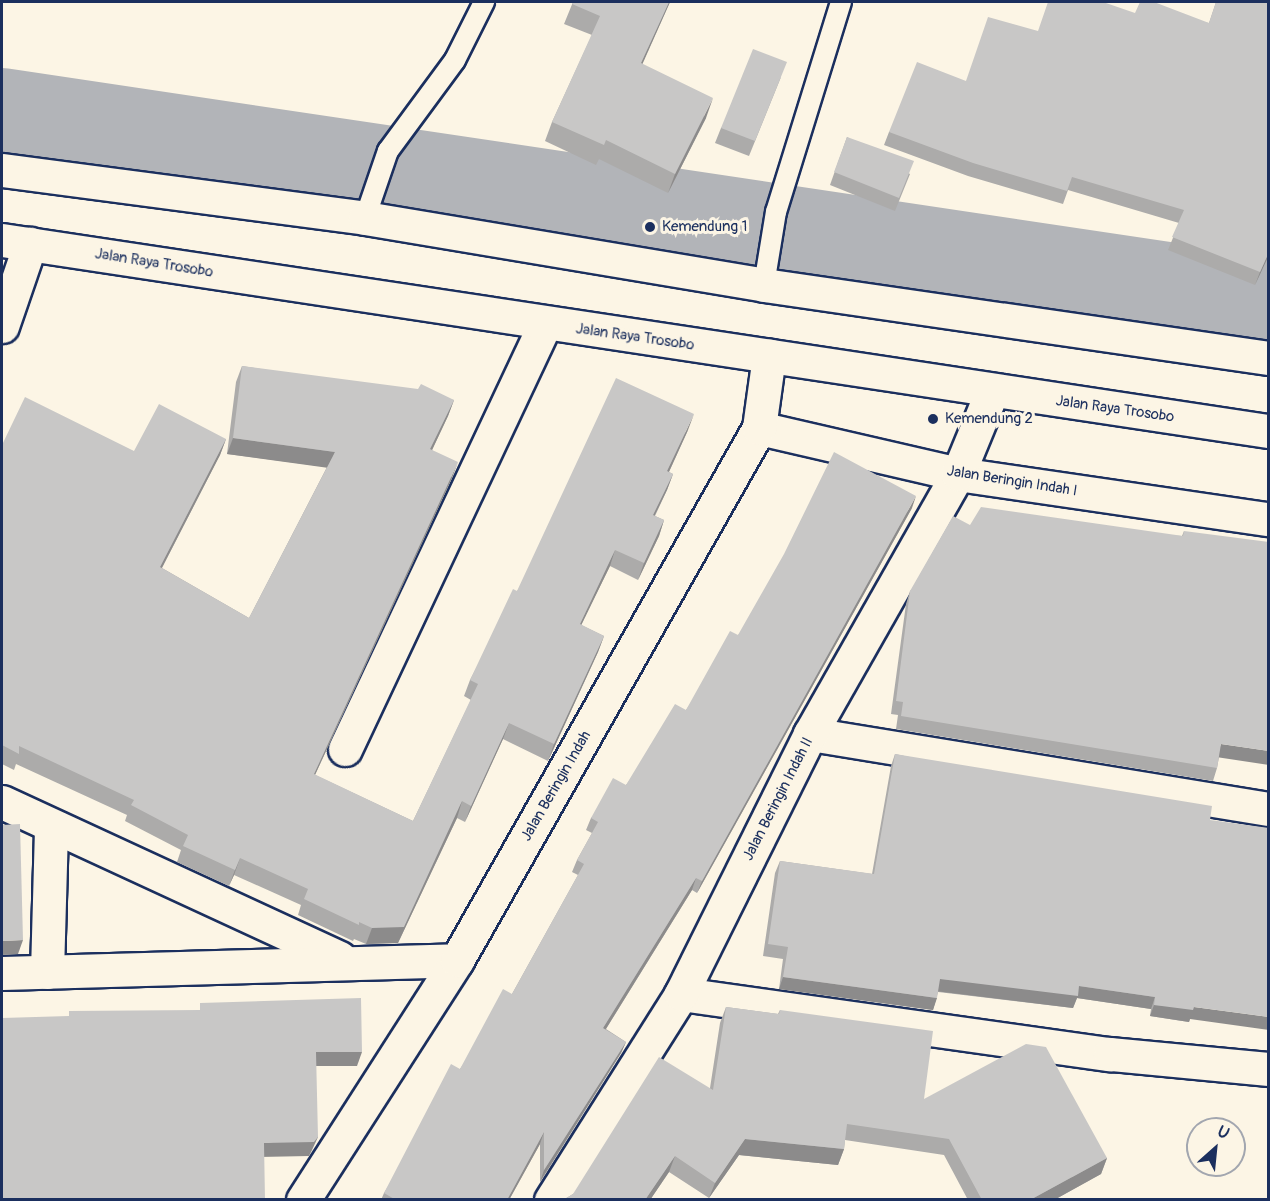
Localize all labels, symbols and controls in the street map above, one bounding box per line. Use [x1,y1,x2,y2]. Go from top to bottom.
place label: Kemendung 1 [662,218,747,236]
marker: Kemendung 1 [643,220,657,234]
street label: Jalan Raya Trosobo [94,245,214,281]
street label: Jalan Raya Trosobo [575,320,695,354]
street label: Jalan Raya Trosobo [1055,392,1175,426]
place label: Kemendung 2 [945,410,1033,428]
marker: Kemendung 2 [926,412,940,426]
street label: Jalan Beringin Indah I [946,462,1078,500]
street label: Jalan Beringin Indah [517,728,595,844]
street label: Jalan Beringin Indah II [739,734,817,864]
north arrow [1186,1117,1246,1177]
text: U [1214,1121,1233,1144]

